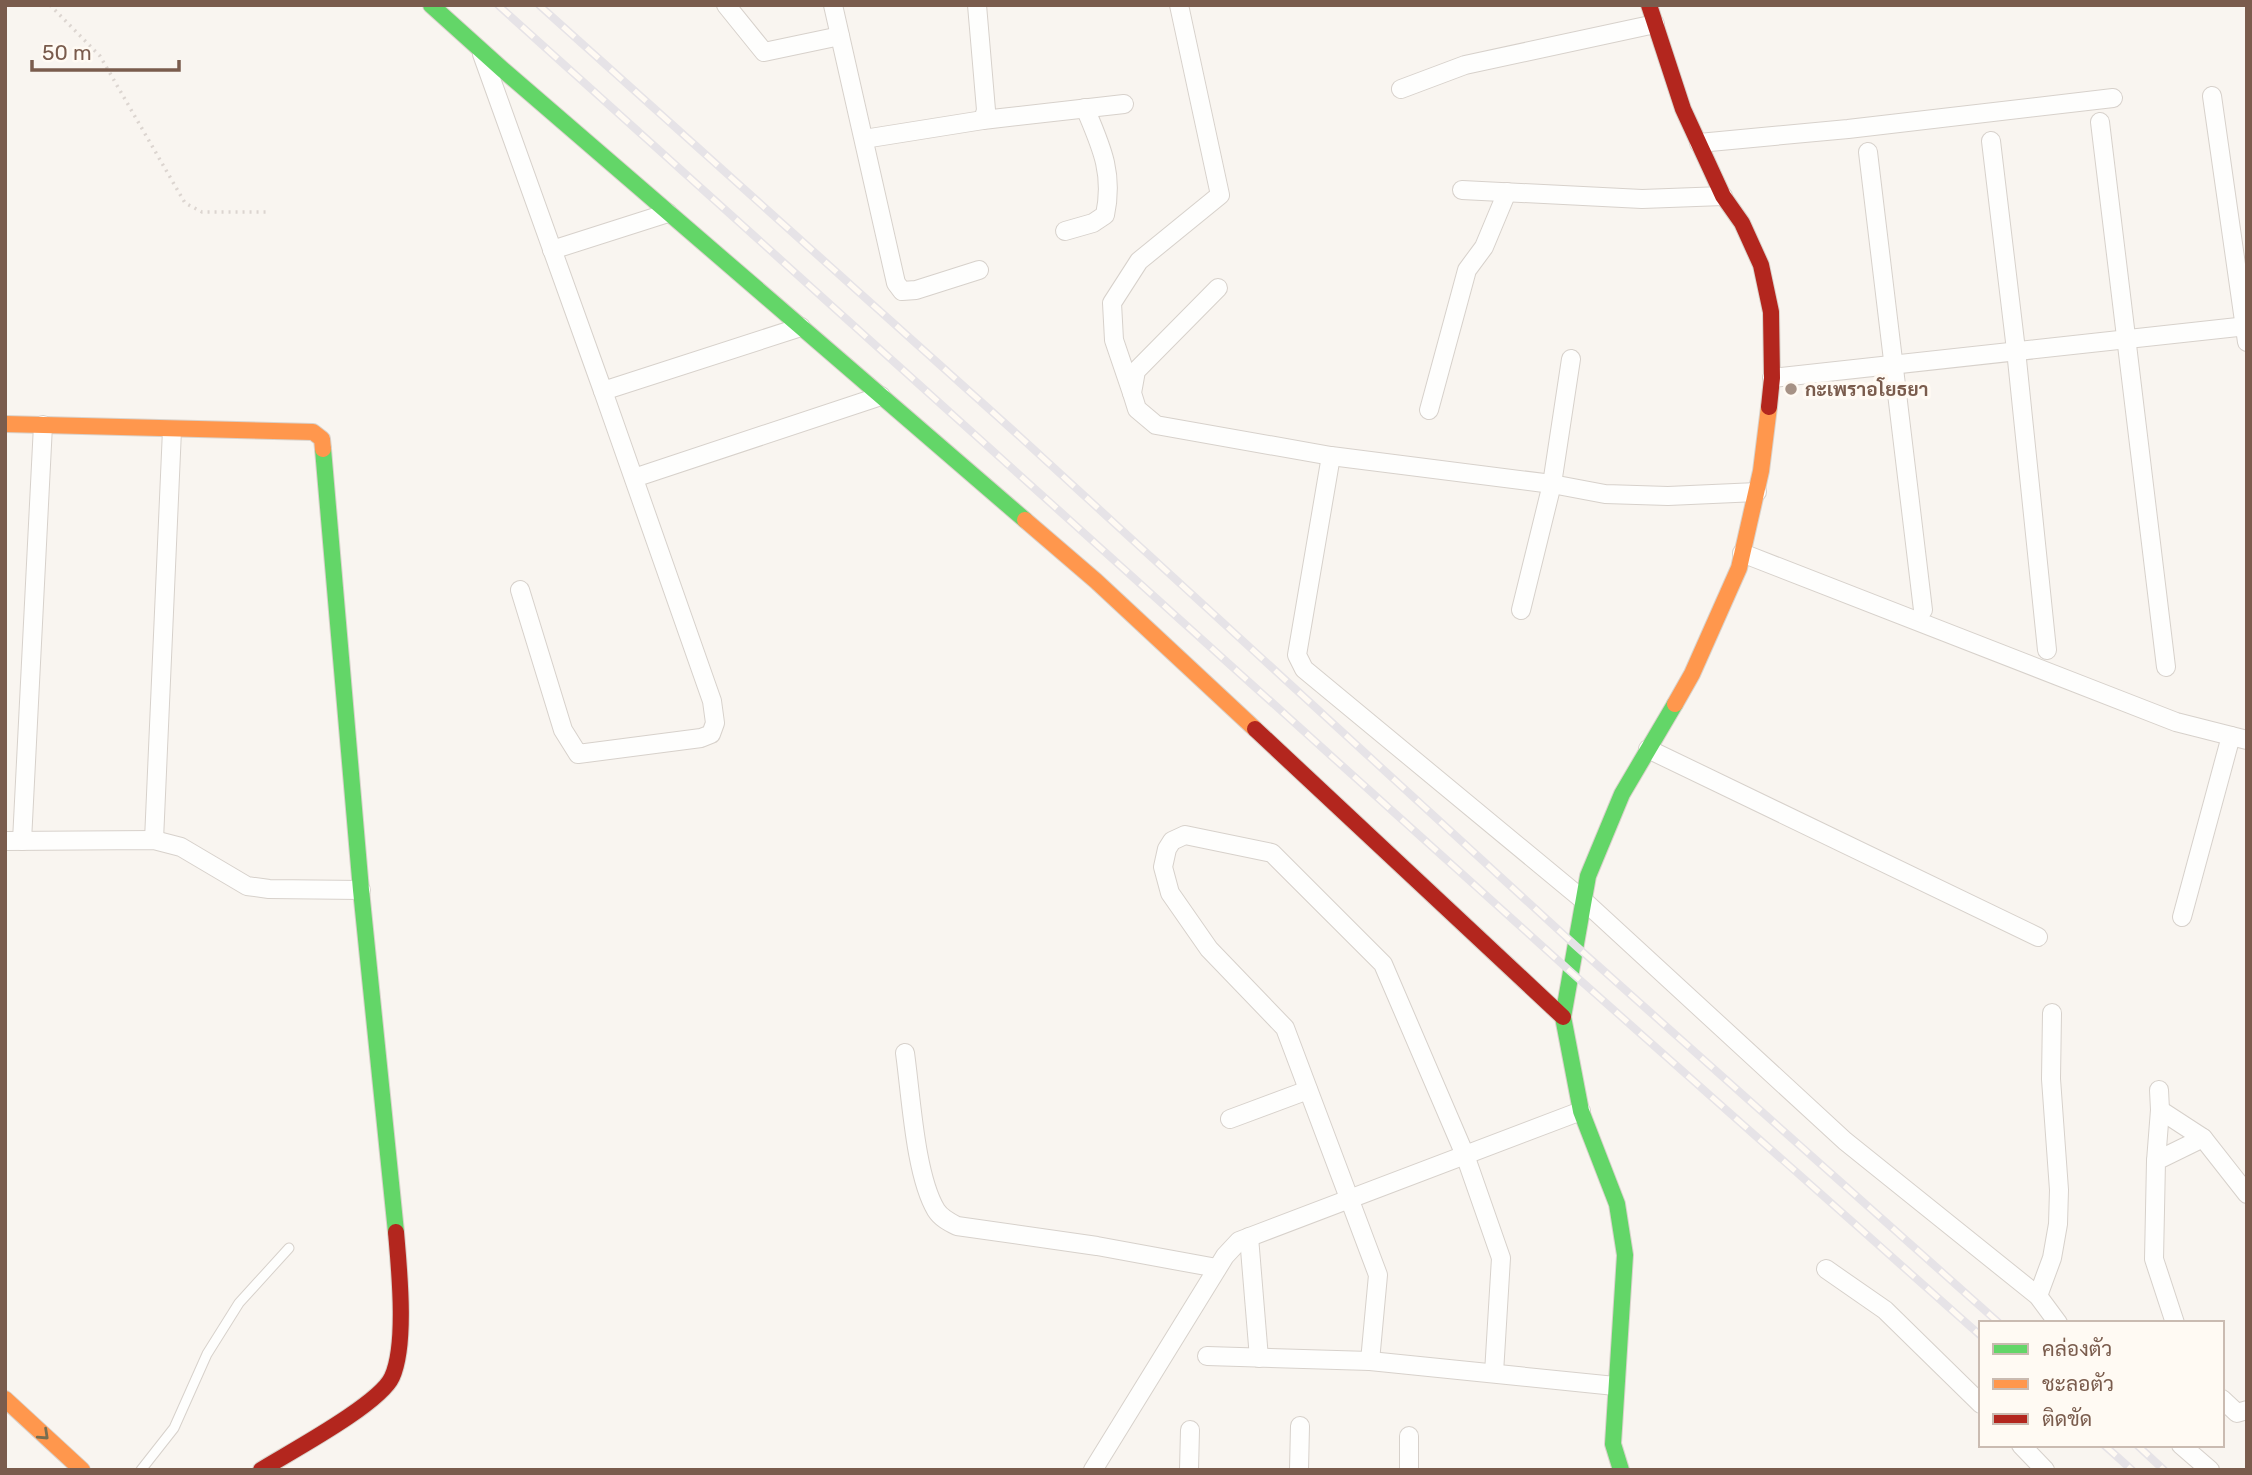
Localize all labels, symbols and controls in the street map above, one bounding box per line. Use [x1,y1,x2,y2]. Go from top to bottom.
scale bar [32,28,178,72]
text: 50 m [42,40,92,65]
place label: กะเพราอโยธยา [1805,377,1928,401]
marker: กะเพราอโยธยา [1783,381,1799,397]
legend [1979,1321,2224,1447]
text: คล่องตัว [2042,1336,2112,1361]
text: ชะลอตัว [2042,1371,2114,1396]
text: ติดขัด [2042,1406,2092,1431]
one-way arrow [36,1426,49,1439]

